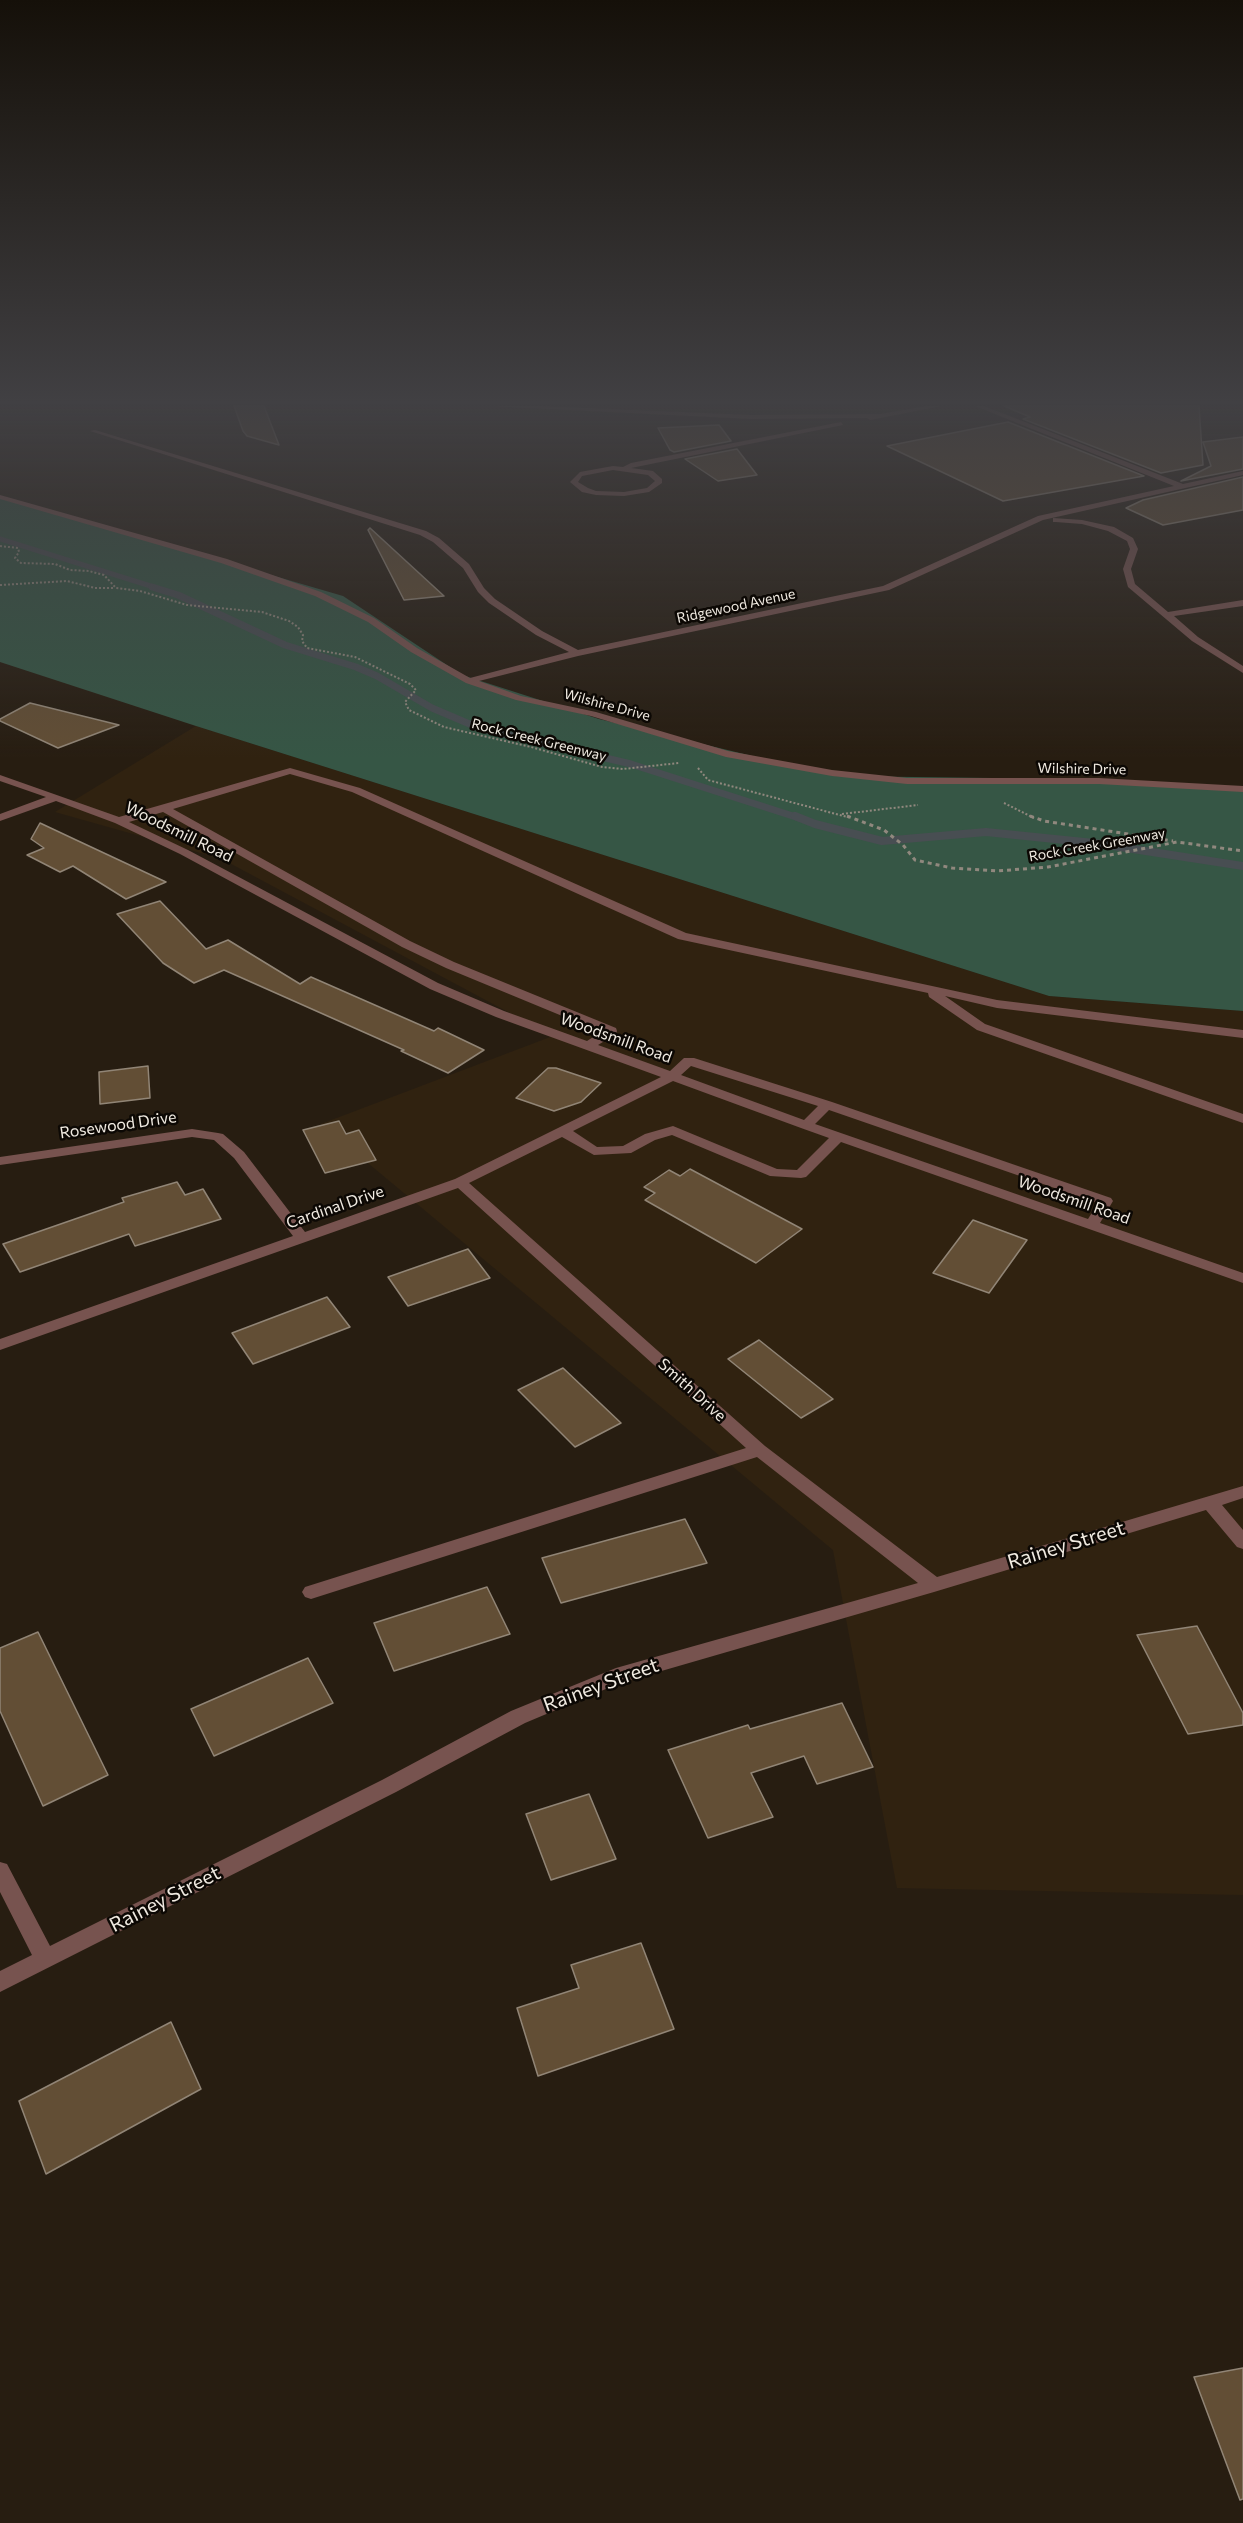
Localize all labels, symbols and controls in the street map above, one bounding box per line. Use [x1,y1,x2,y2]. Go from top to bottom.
street label: Ridgewood Avenue [675,585,797,627]
street label: Wilshire Drive [562,685,652,725]
street label: Rock Creek Greenway [470,715,608,765]
street label: Wilshire Drive [1038,760,1126,778]
street label: Woodsmill Road [122,798,236,866]
street label: Rock Creek Greenway [1028,825,1166,865]
street label: Woodsmill Road [558,1009,674,1067]
street label: Rosewood Drive [58,1107,178,1143]
street label: Woodsmill Road [1015,1172,1133,1228]
street label: Cardinal Drive [284,1181,386,1233]
street label: Smith Drive [654,1354,730,1426]
street label: Rainey Street [1004,1516,1128,1574]
street label: Rainey Street [540,1653,662,1717]
street label: Rainey Street [105,1861,225,1937]

